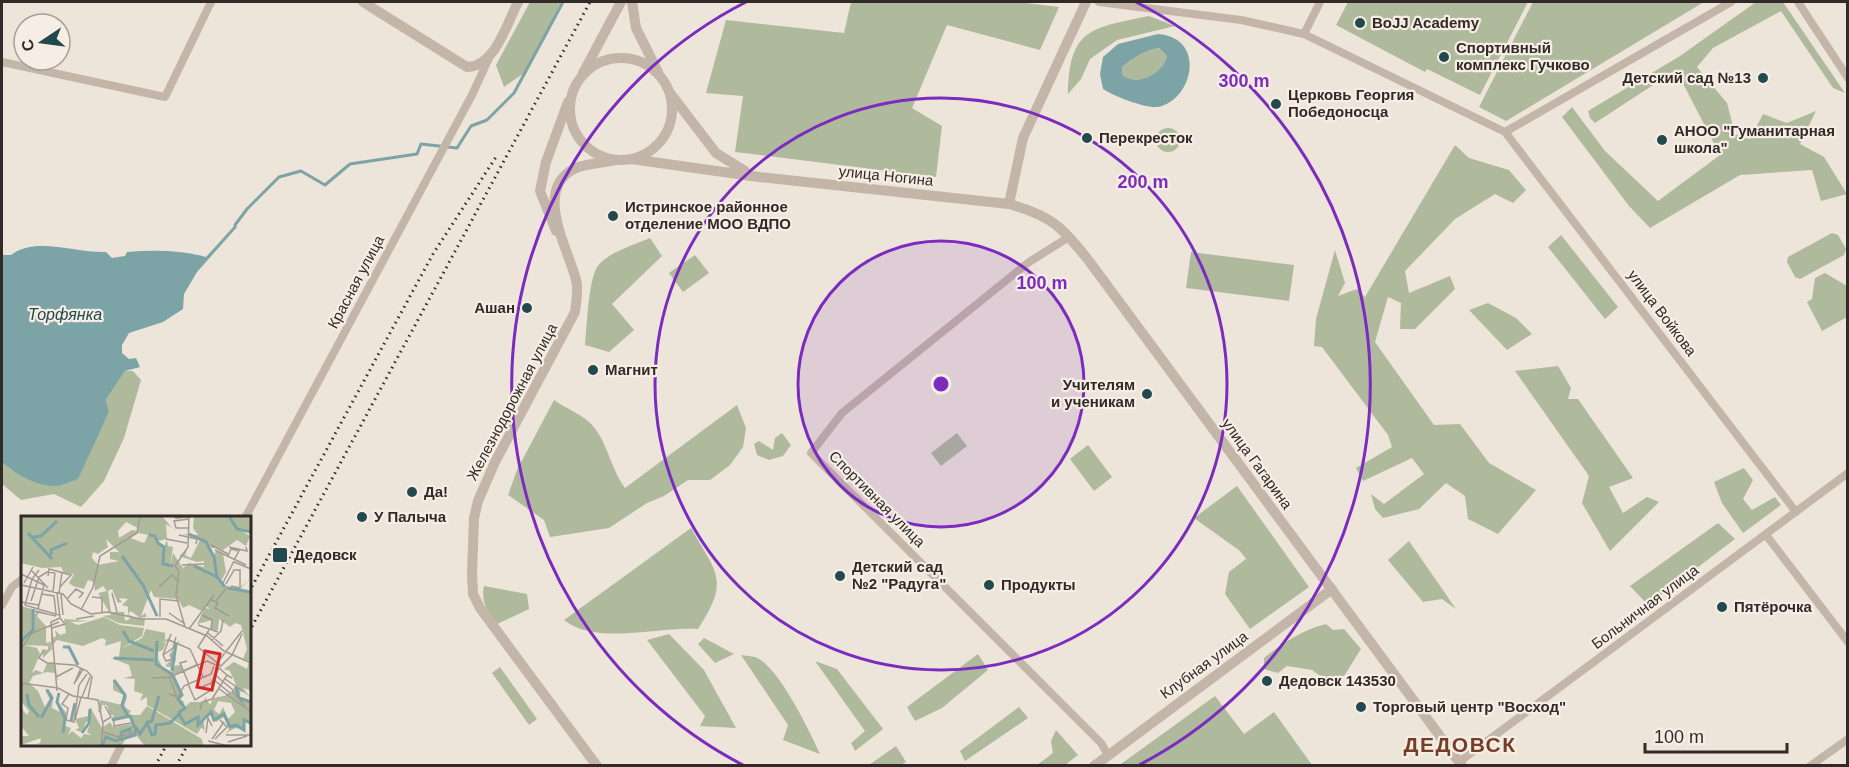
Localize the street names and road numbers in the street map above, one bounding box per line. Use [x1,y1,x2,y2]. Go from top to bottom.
street label: улица Ногина [838,162,935,189]
street label: Красная улица [324,232,388,331]
street label: улица Войкова [1625,266,1701,360]
street label: Железнодорожная улица [463,320,561,483]
street label: улица Гагарина [1219,415,1296,513]
street label: Спортивная улица [826,447,929,551]
street label: Больничная улица [1588,561,1702,652]
street label: Клубная улица [1157,627,1251,702]

